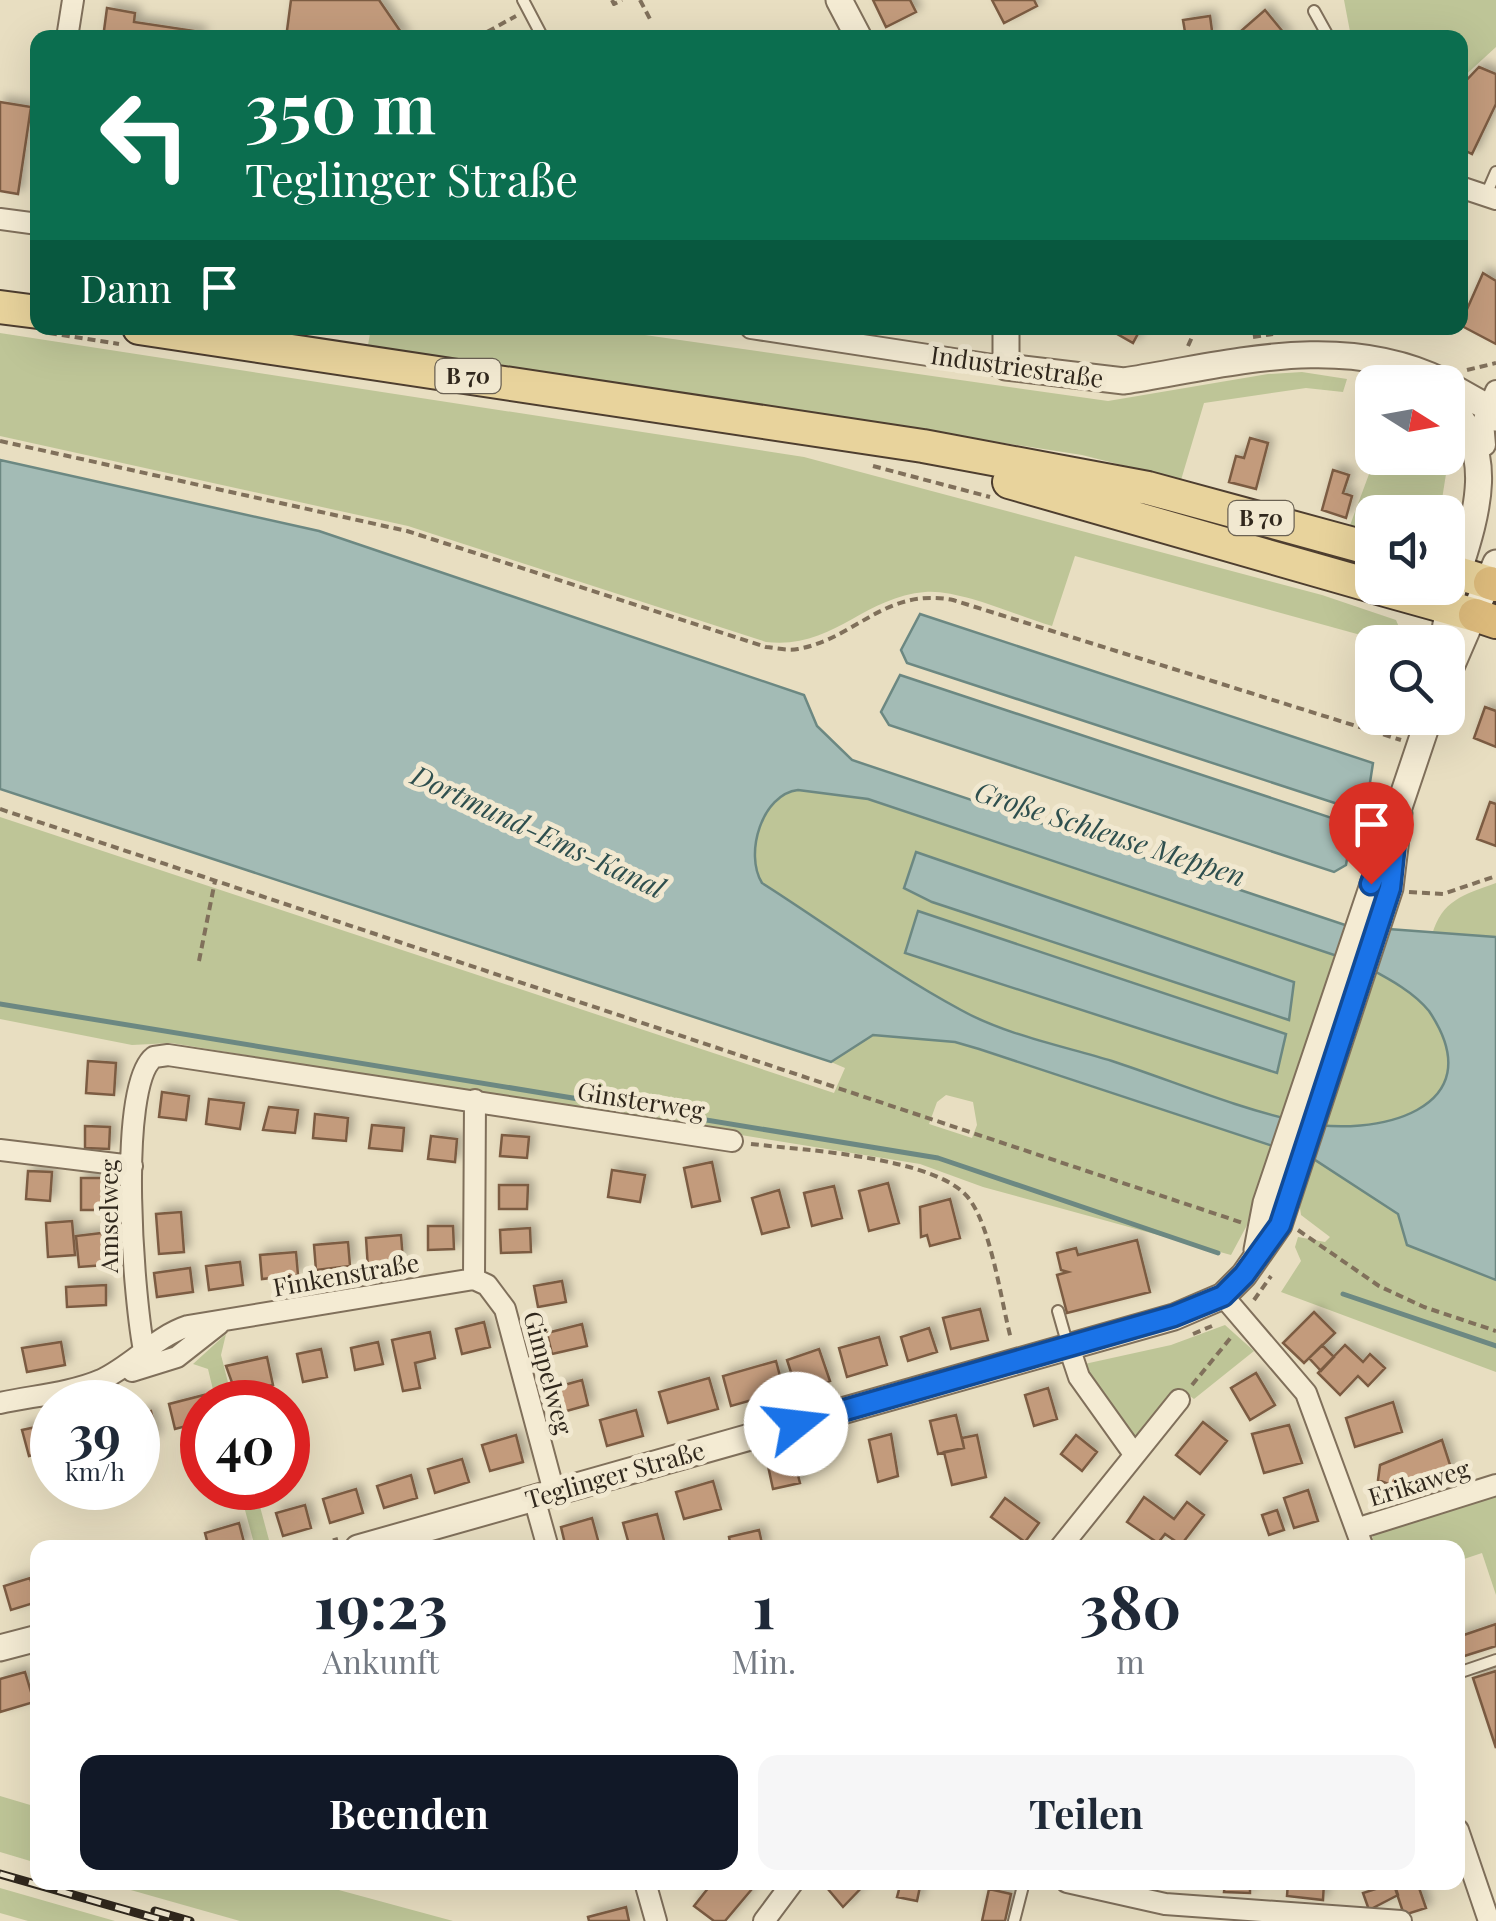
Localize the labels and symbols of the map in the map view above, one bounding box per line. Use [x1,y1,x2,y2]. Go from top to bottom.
street label: Industriestraße [929,337,1106,394]
road number: B 70 [436,359,500,393]
north arrow [1355,365,1465,475]
road number: B 70 [1228,501,1294,535]
water label: Dortmund-Ems-Kanal [405,755,672,906]
water label: Große Schleuse Meppen [971,771,1250,894]
pin [1329,782,1414,885]
street label: Ginsterweg [575,1073,708,1126]
street label: Amselweg [91,1158,124,1274]
street label: Finkenstraße [270,1244,421,1303]
street label: Gimpelweg [517,1307,582,1439]
position arrow [744,1372,848,1476]
speed limit sign: 40 [180,1380,310,1510]
street label: Teglinger Straße [521,1432,708,1515]
street label: Erikaweg [1364,1450,1474,1513]

